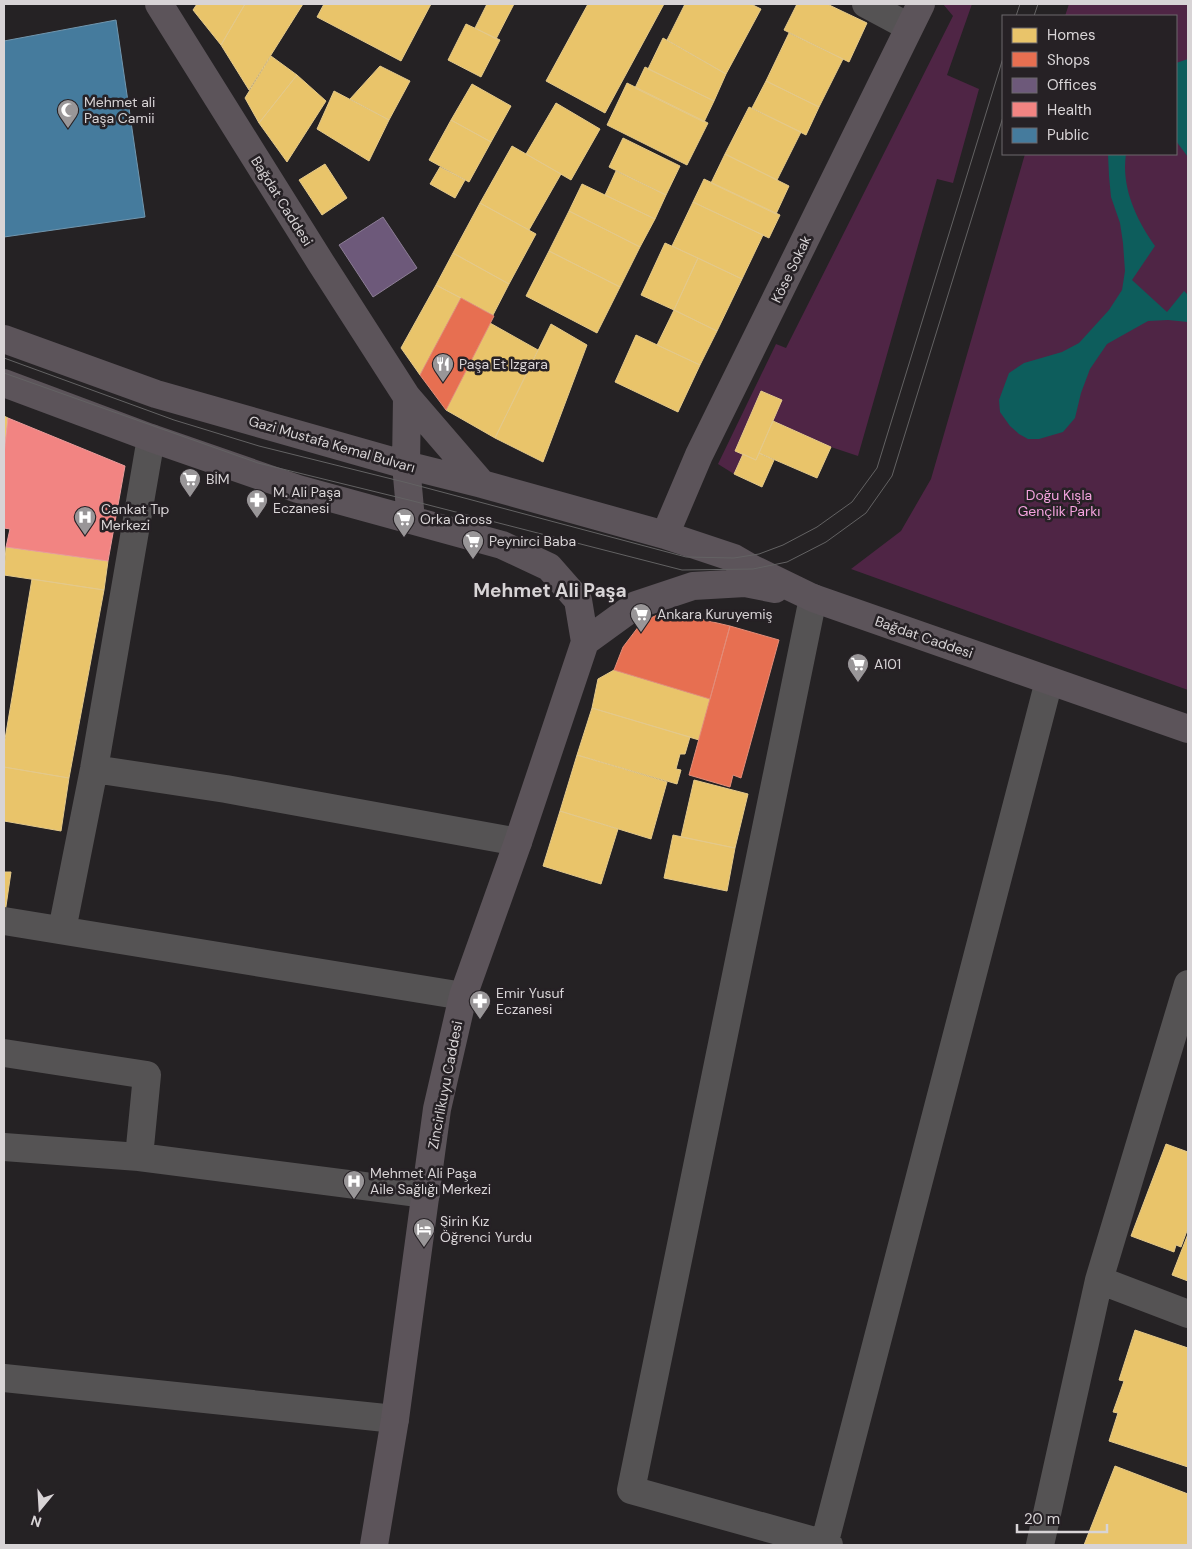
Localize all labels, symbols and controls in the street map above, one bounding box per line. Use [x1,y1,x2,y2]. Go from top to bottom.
legend [1002,15,1177,155]
text: Homes [1047,25,1096,45]
text: Shops [1047,50,1090,70]
text: Offices [1047,75,1097,95]
place label: Mehmet ali Paşa Camii [84,93,155,127]
mosque icon: Mehmet ali Paşa Camii [56,98,80,129]
text: Health [1047,100,1092,120]
text: Public [1047,125,1089,145]
street label: Bağdat Caddesi [247,153,317,249]
street label: Köse Sokak [767,232,815,306]
restaurant icon: Paşa Et Izgara [431,352,455,383]
place label: Paşa Et Izgara [459,355,548,373]
street label: Gazi Mustafa Kemal Bulvarı [247,412,417,476]
supermarket icon: BİM [178,467,202,498]
place label: BİM [206,470,230,488]
place label: M. Ali Paşa Eczanesi [273,483,341,517]
park label: Doğu Kışla Gençlik Parkı [1018,486,1100,520]
pharmacy icon: M. Ali Paşa Eczanesi [245,488,269,519]
place label: Cankat Tıp Merkezi [101,500,169,534]
hospital icon: Cankat Tıp Merkezi [73,505,97,536]
supermarket icon: Orka Gross [392,507,416,538]
place label: Orka Gross [420,510,492,528]
supermarket icon: Peynirci Baba [461,529,485,560]
place label: Peynirci Baba [489,532,576,550]
district label: Mehmet Ali Paşa [473,578,627,603]
supermarket icon: Ankara Kuruyemiş [629,602,653,633]
place label: Ankara Kuruyemiş [657,605,773,623]
street label: Bağdat Caddesi [873,612,975,662]
supermarket icon: A101 [846,652,870,683]
place label: A101 [874,655,901,673]
place label: Emir Yusuf Eczanesi [496,984,564,1018]
pharmacy icon: Emir Yusuf Eczanesi [468,989,492,1020]
street label: Zincirlikuyu Caddesi [424,1019,466,1151]
place label: Mehmet Ali Paşa Aile Sağlığı Merkezi [370,1164,491,1198]
hospital icon: Mehmet Ali Paşa Aile Sağlığı Merkezi [342,1169,366,1200]
place label: Şirin Kız Öğrenci Yurdu [440,1212,532,1246]
hotel icon: Şirin Kız Öğrenci Yurdu [412,1217,436,1248]
north arrow [15,1484,65,1534]
scale bar [1017,1502,1107,1534]
text: 20 m [1024,1509,1060,1529]
text: N [28,1511,44,1532]

